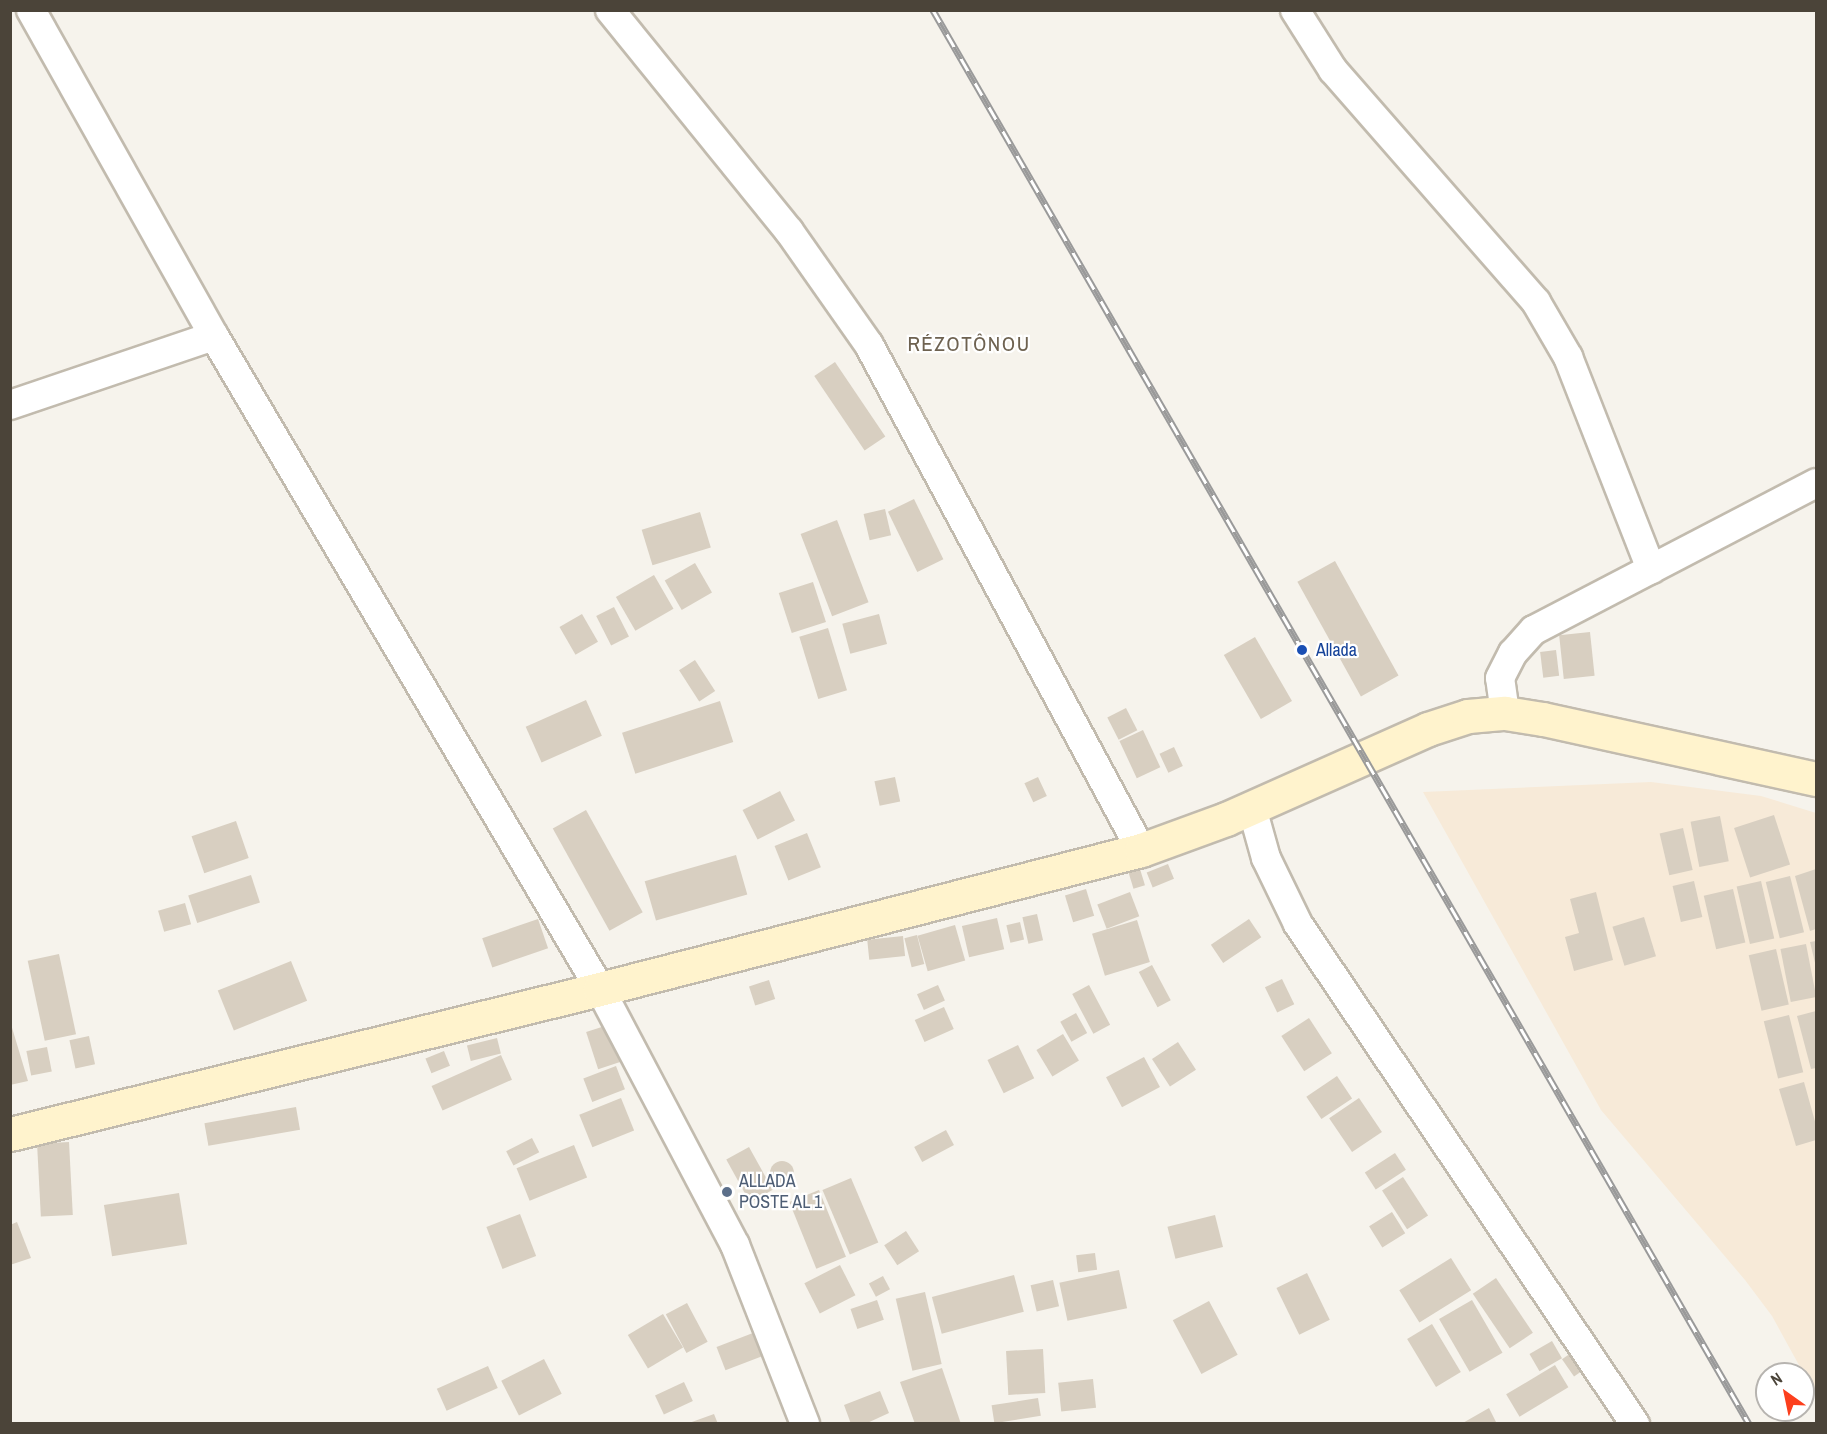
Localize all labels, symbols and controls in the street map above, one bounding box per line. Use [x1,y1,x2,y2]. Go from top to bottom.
district label: RÉZOTÔNOU [907,331,1031,357]
place label: Allada [1316,639,1357,661]
marker: Allada [1293,641,1311,659]
place label: ALLADA POSTE AL 1 [739,1171,824,1214]
marker: ALLADA POSTE AL 1 [720,1185,734,1199]
north arrow [1755,1362,1815,1422]
text: N [1766,1367,1786,1390]

